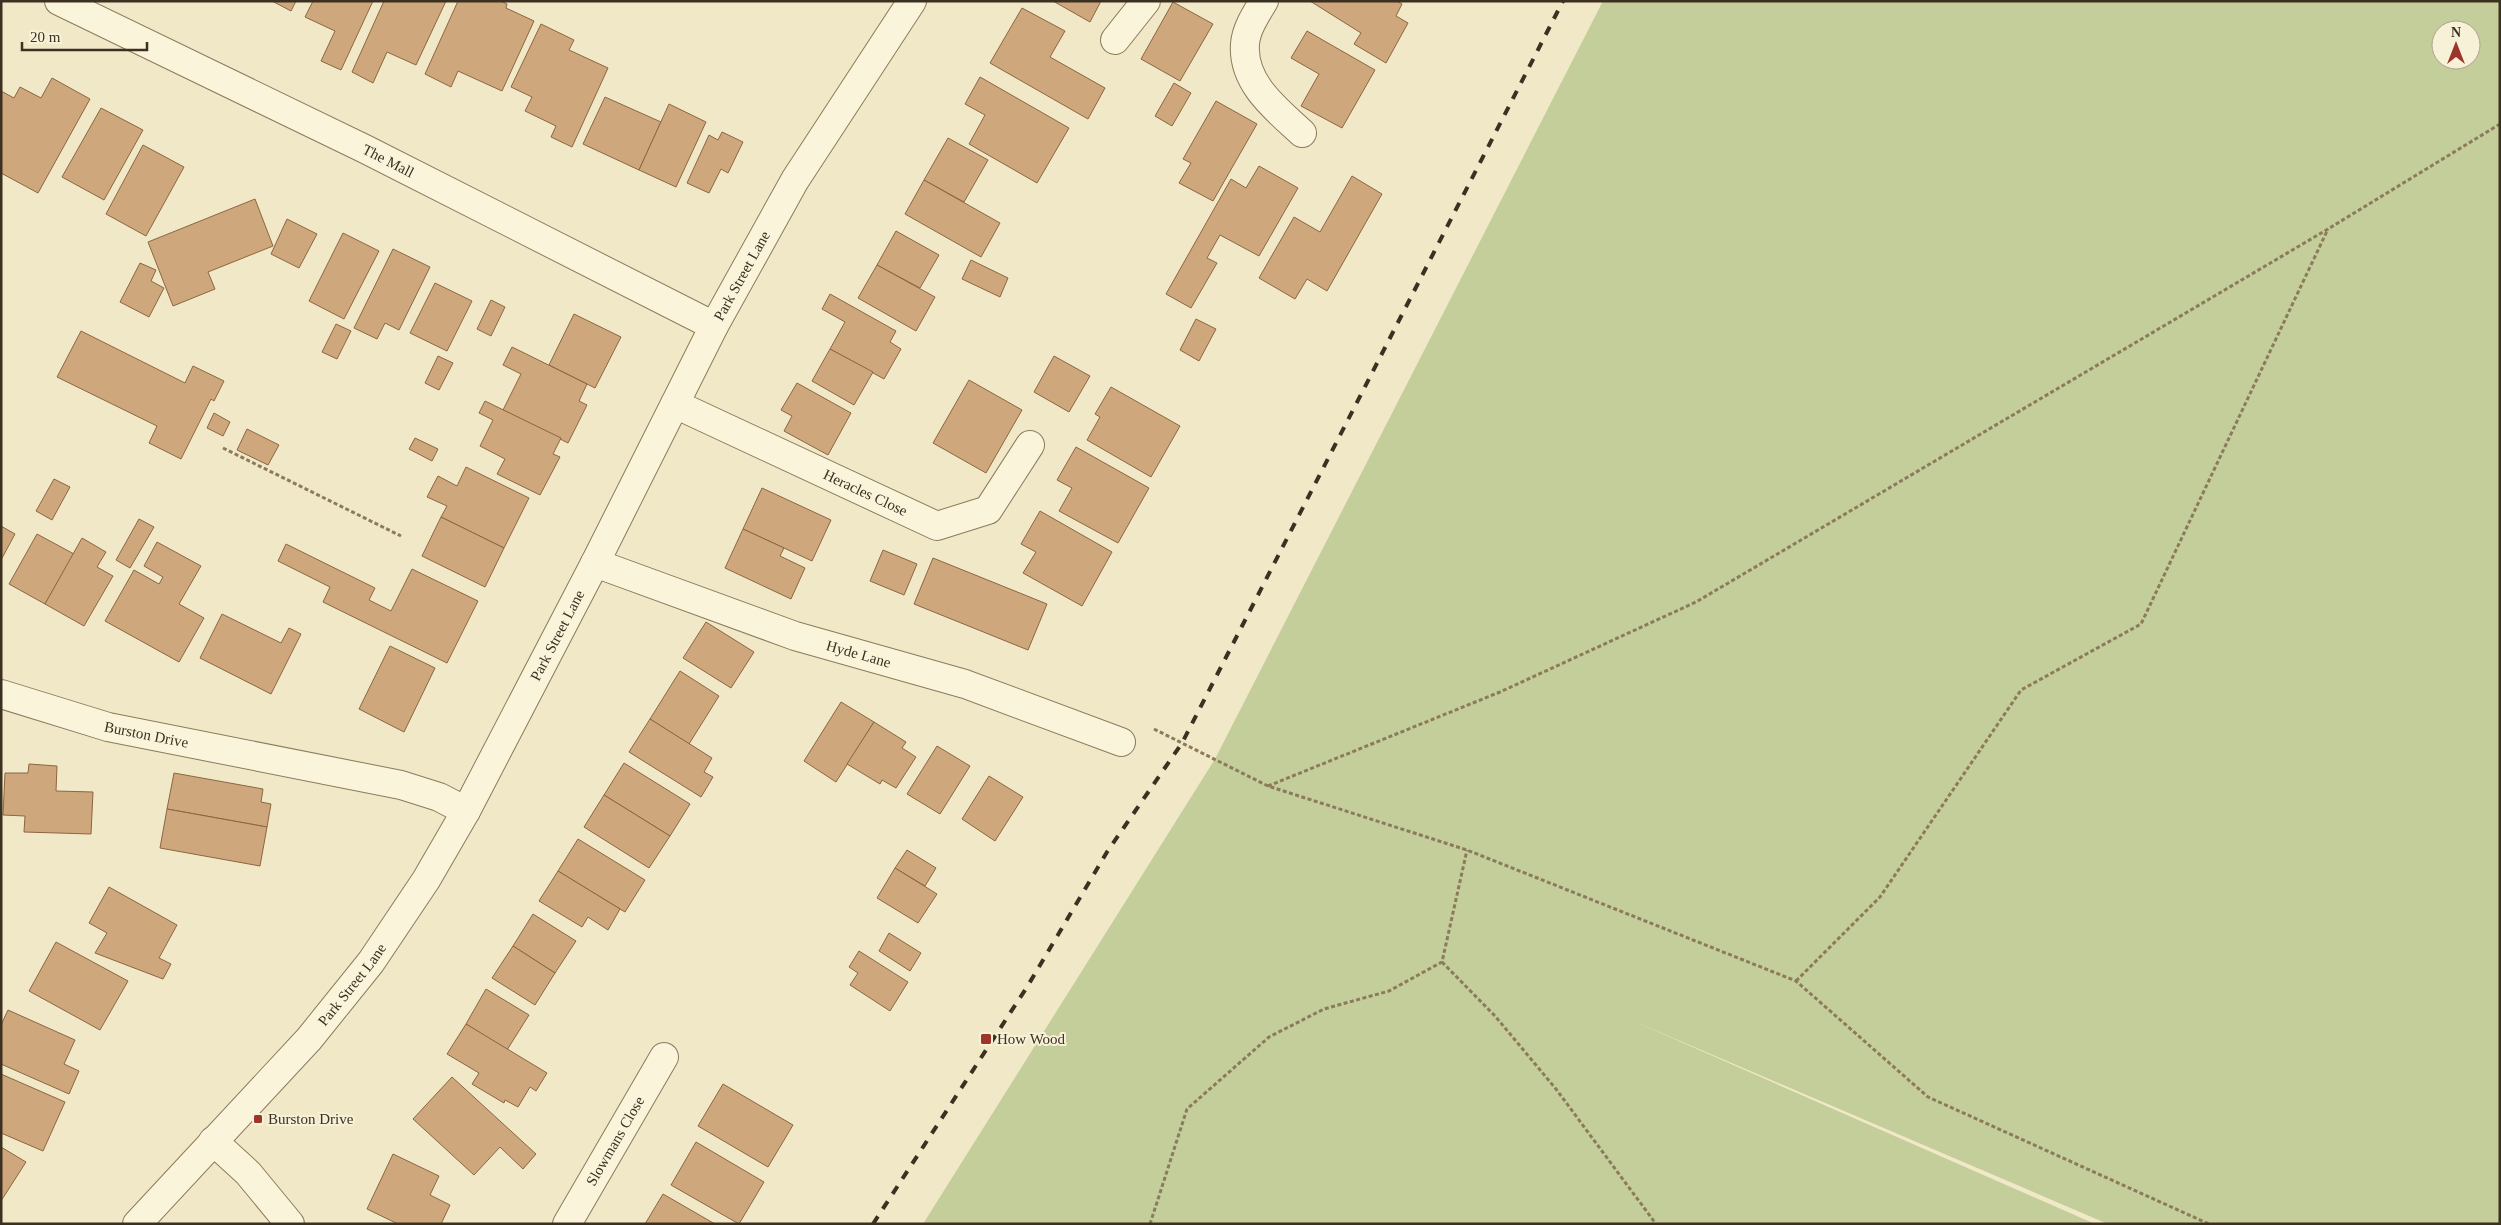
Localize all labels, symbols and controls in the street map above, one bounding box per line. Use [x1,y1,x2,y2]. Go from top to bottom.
scale bar [22,20,148,52]
north arrow [2431,20,2481,70]
text: N [2451,25,2461,40]
text: 20 m [30,29,61,45]
street label: The Mall [360,141,417,180]
street label: Park Street Lane [711,228,773,324]
street label: Heracles Close [821,466,910,519]
street label: Park Street Lane [527,587,588,683]
street label: Hyde Lane [825,637,893,671]
street label: Burston Drive [103,718,190,751]
street label: Park Street Lane [315,940,389,1029]
place label: How Wood [997,1031,1066,1047]
marker: How Wood [979,1032,993,1046]
street label: Slowmans Close [583,1093,648,1188]
place label: Burston Drive [268,1111,354,1127]
marker: Burston Drive [252,1113,264,1125]

